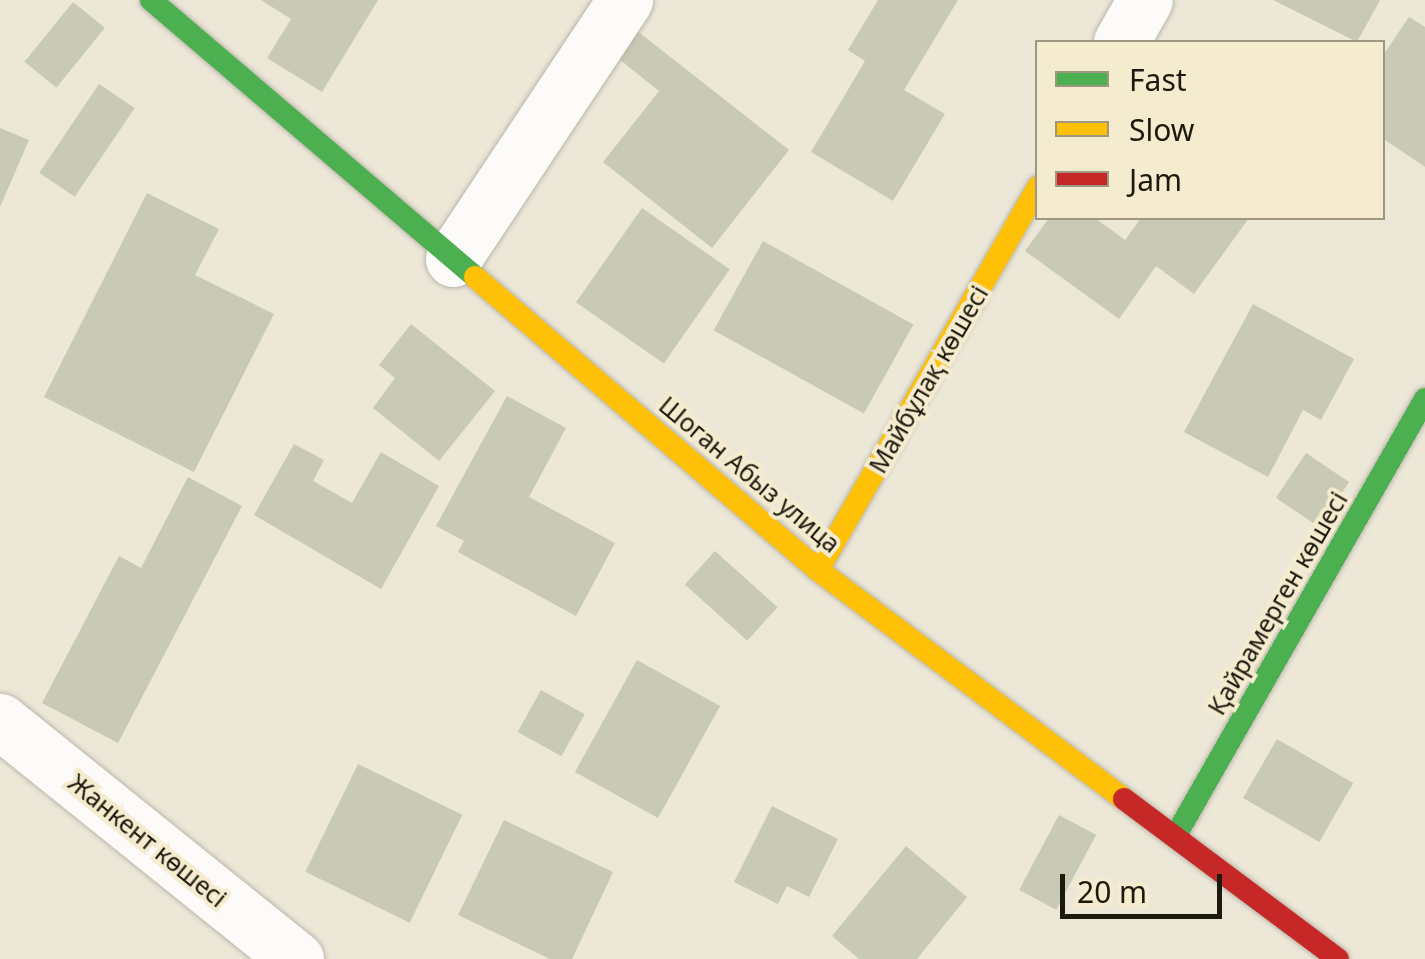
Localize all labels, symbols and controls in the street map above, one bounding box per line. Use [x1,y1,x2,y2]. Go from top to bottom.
legend [1035,40,1385,220]
text: Fast [1129,59,1187,100]
text: Slow [1129,109,1194,150]
text: Jam [1129,159,1182,200]
street label: Майбұлақ көшесі [862,280,994,478]
street label: Шоган Абыз улица [653,390,847,558]
street label: Қайрамерген көшесі [1201,486,1353,720]
street label: Жанкент көшесі [63,767,233,913]
scale bar [1065,854,1228,916]
text: 20 m [1077,871,1147,912]

